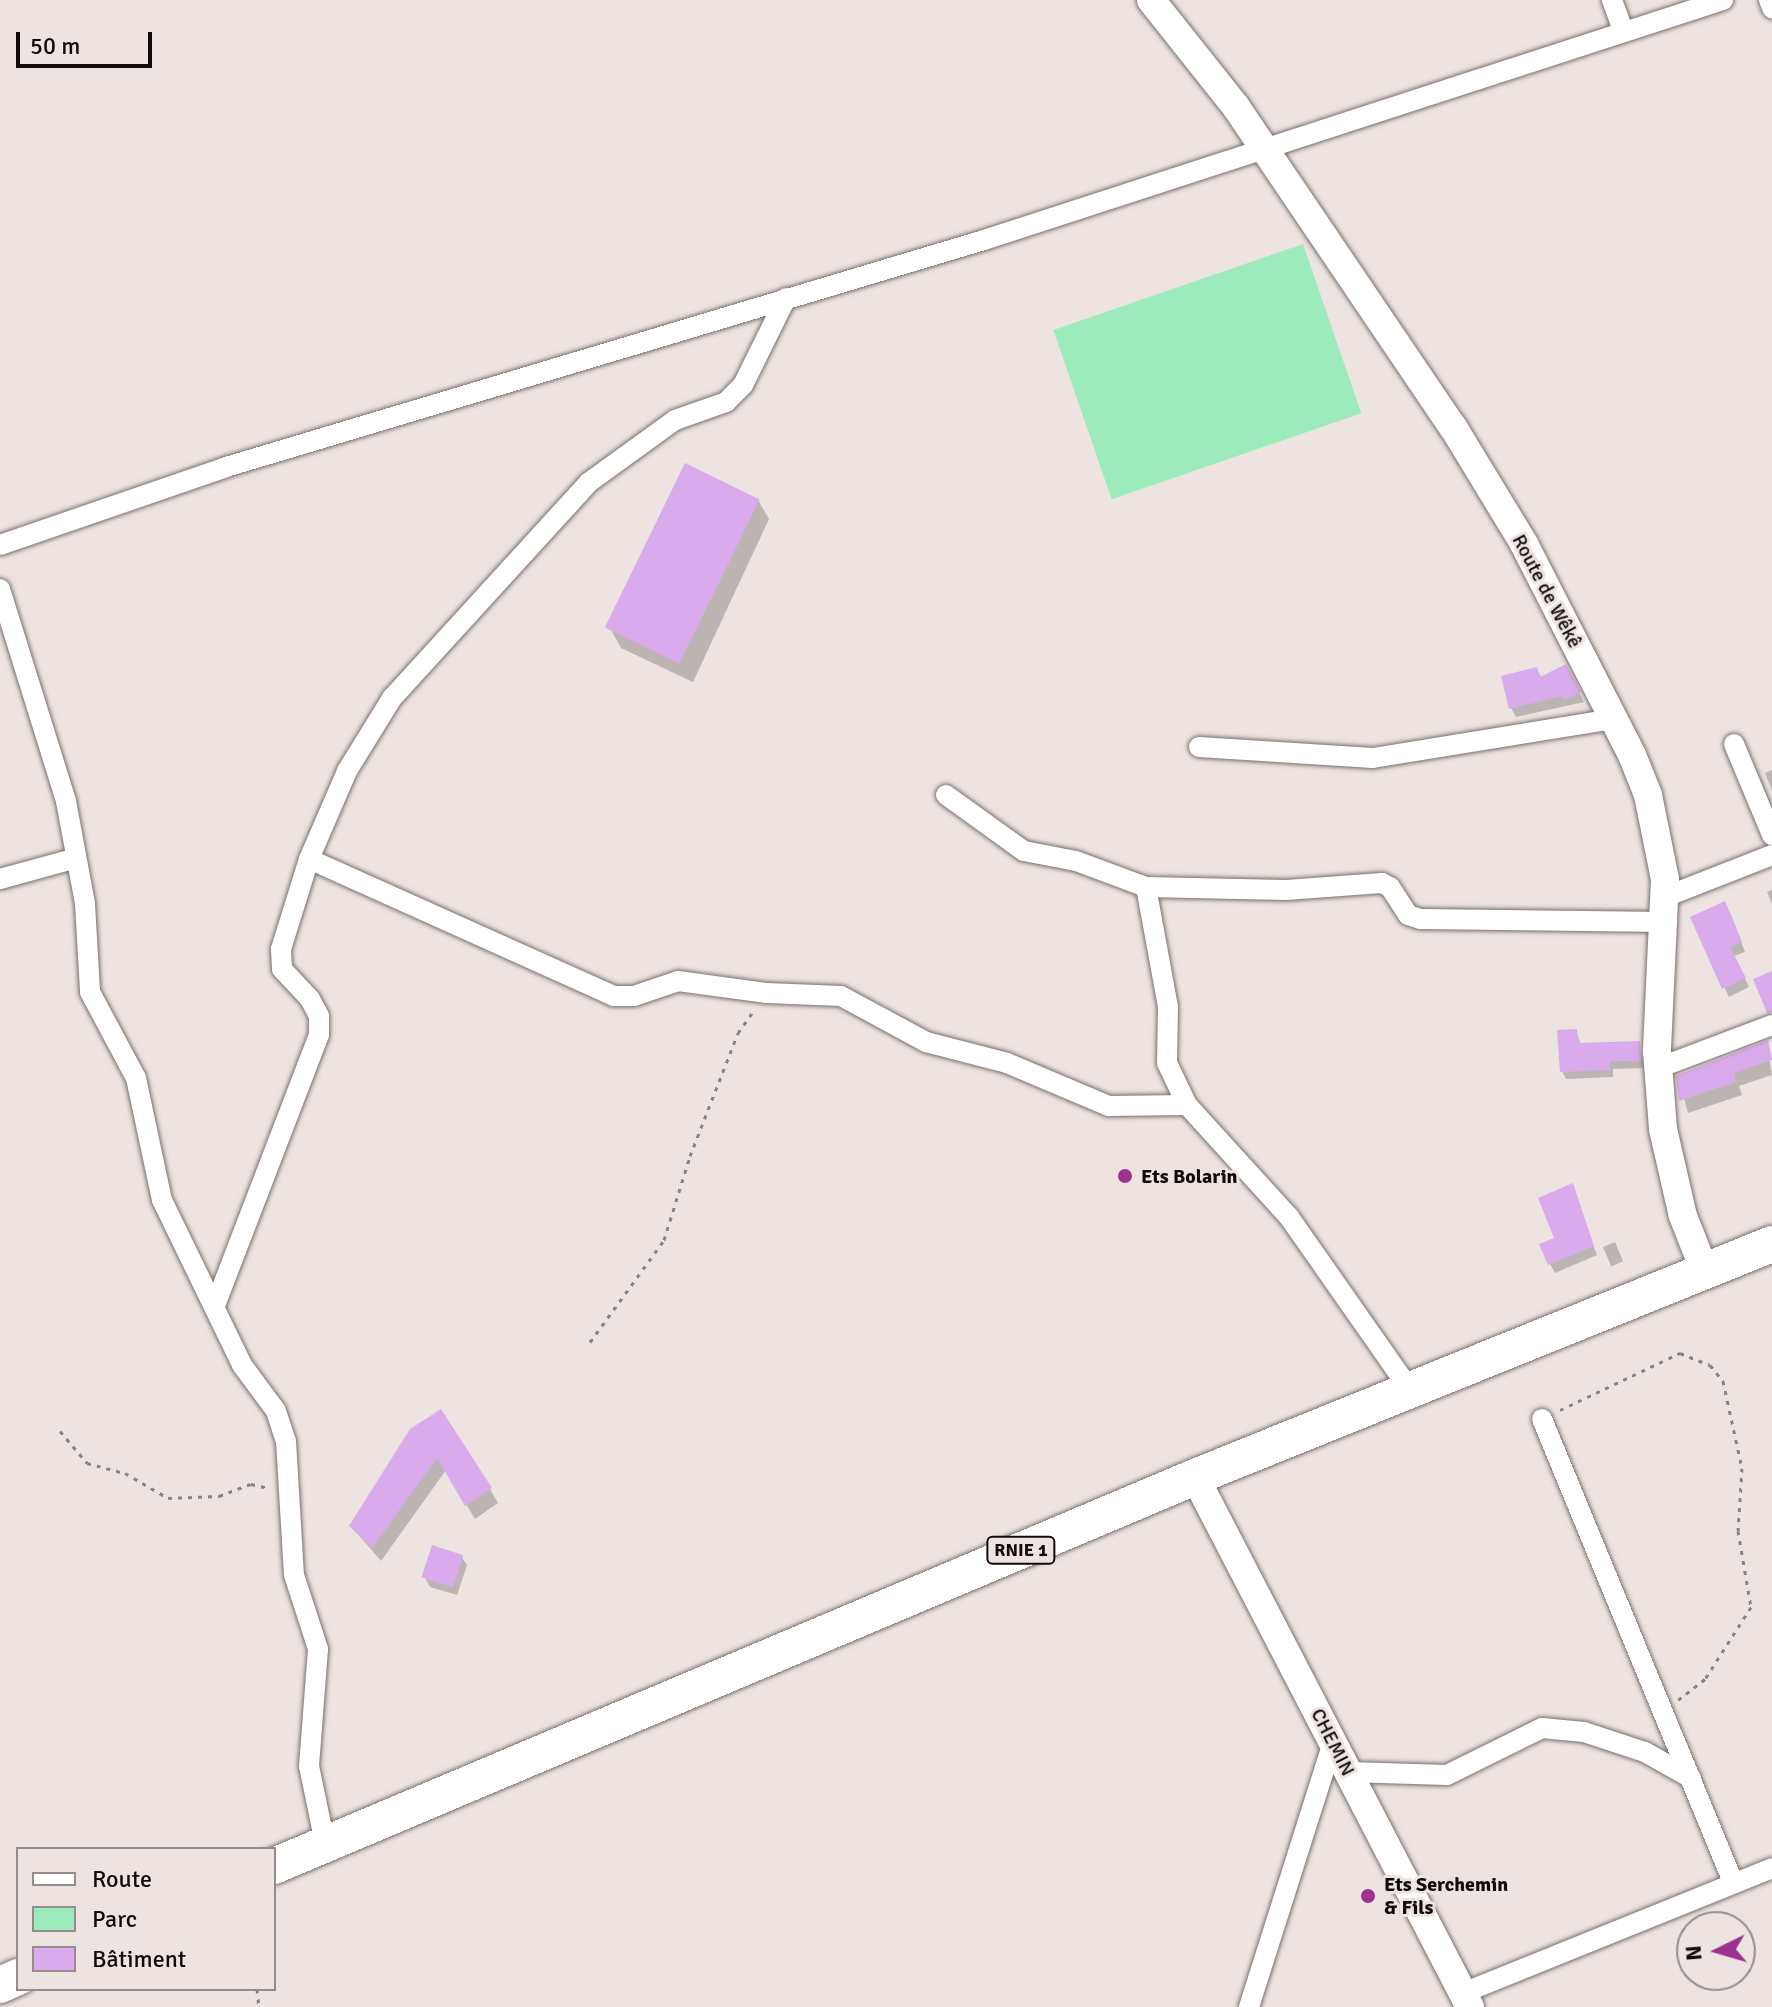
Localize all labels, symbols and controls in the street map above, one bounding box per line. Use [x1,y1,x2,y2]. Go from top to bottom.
scale bar [20,16,156,66]
text: 50 m [30,31,80,61]
street label: Route de Wêkê [1507,530,1587,652]
place label: Ets Bolarin [1141,1164,1238,1188]
marker: Ets Bolarin [1116,1167,1134,1185]
road number: RNIE 1 [985,1536,1057,1564]
street label: CHEMIN [1306,1704,1360,1780]
legend [16,1847,276,1991]
text: Route [92,1864,152,1894]
place label: Ets Serchemin & Fils [1384,1872,1508,1919]
marker: Ets Serchemin & Fils [1359,1887,1377,1905]
text: Parc [92,1904,137,1934]
north arrow [1676,1911,1756,1991]
text: Bâtiment [92,1944,186,1974]
text: N [1679,1944,1708,1962]

